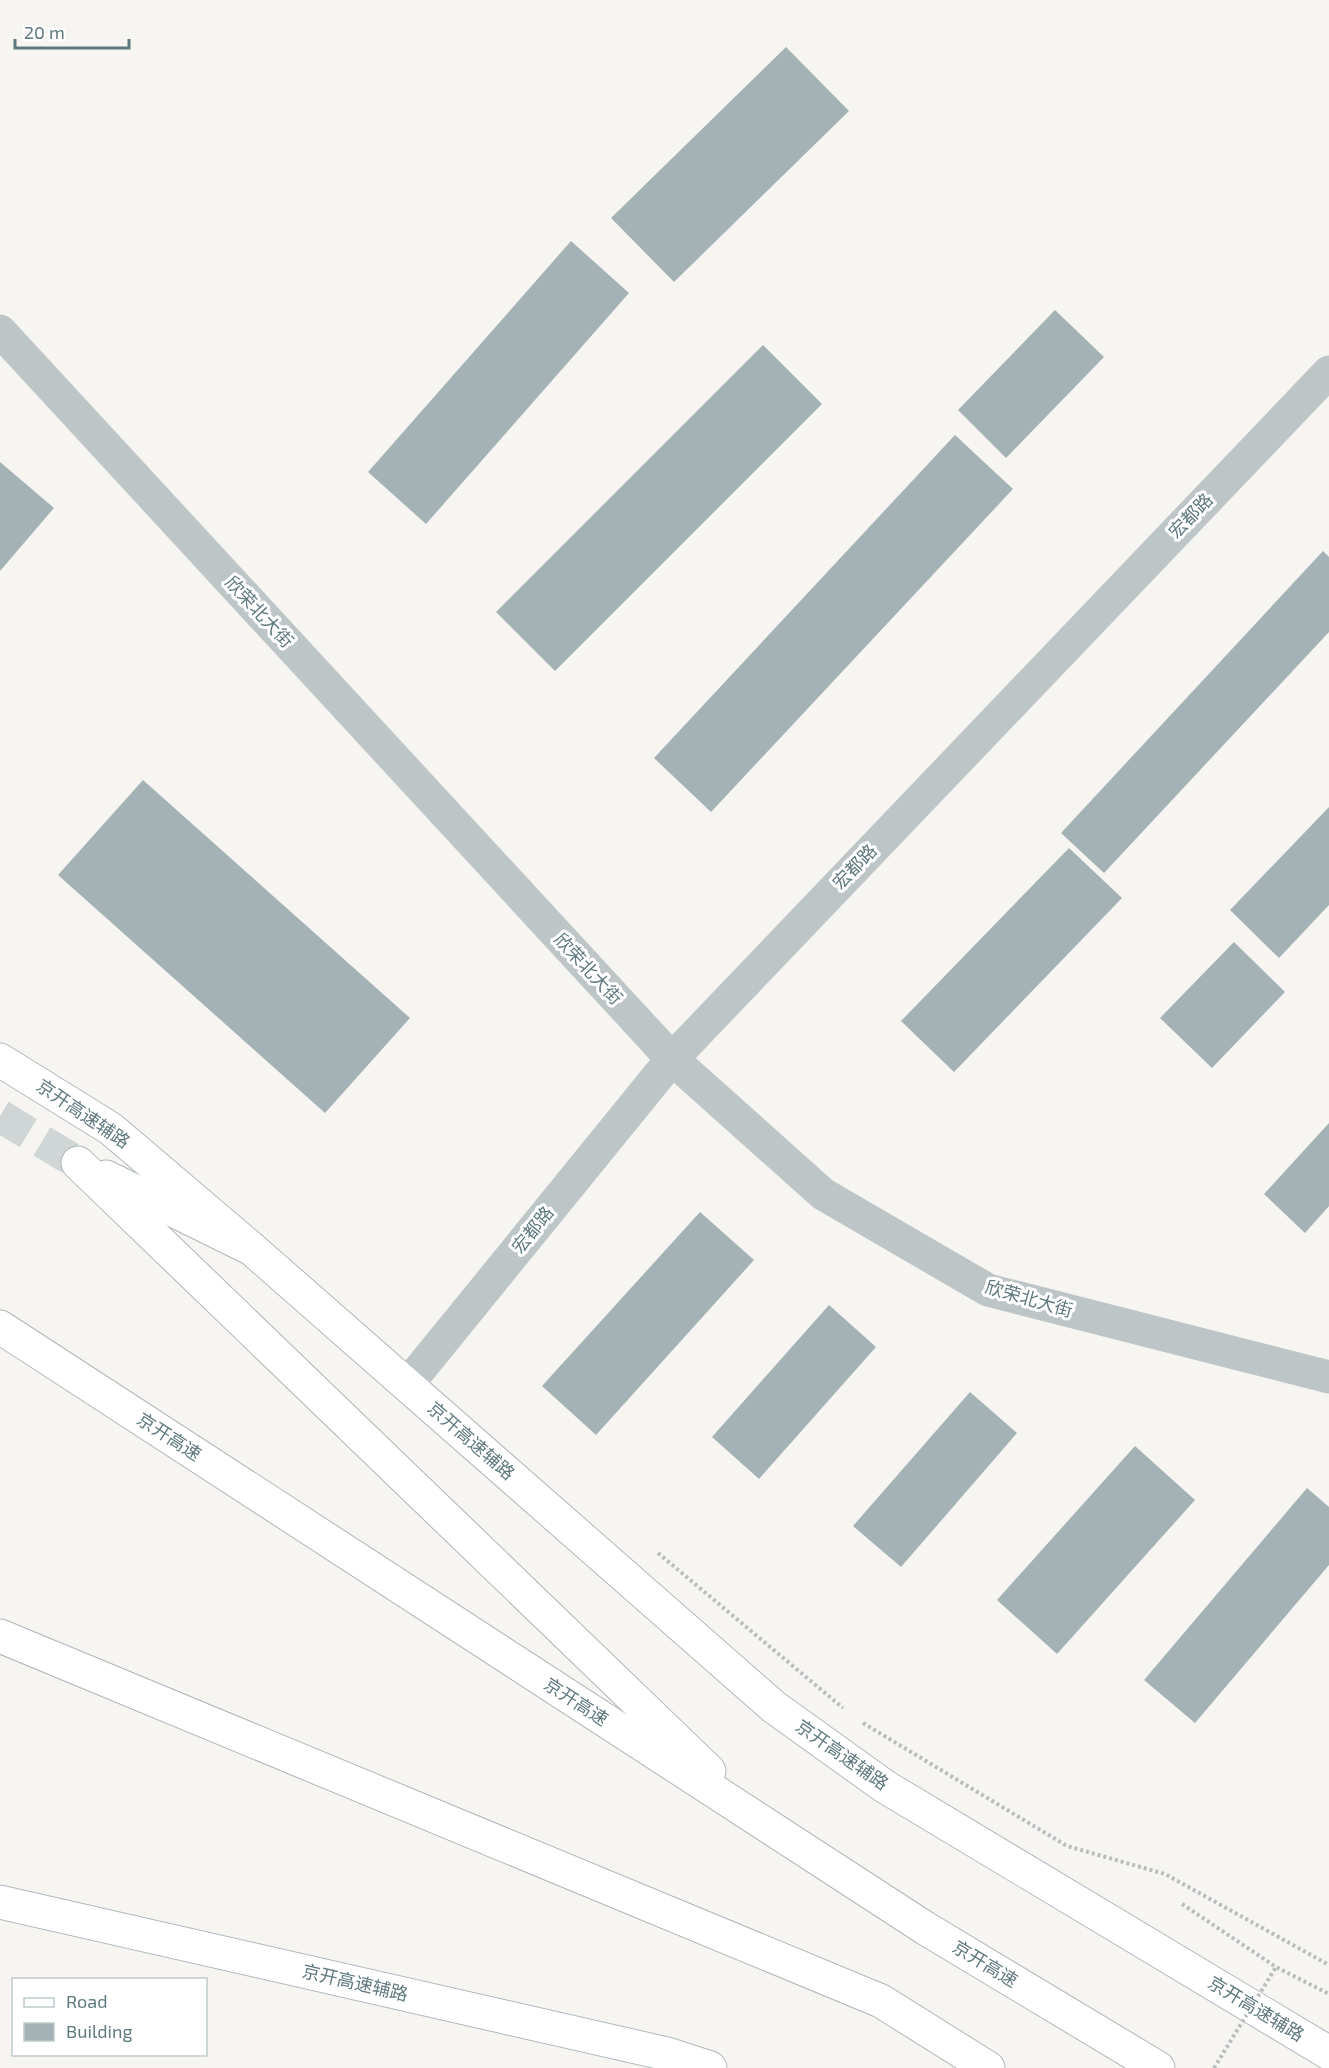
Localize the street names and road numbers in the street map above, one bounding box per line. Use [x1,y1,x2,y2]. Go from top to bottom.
street label: 宏都路 [1164,488,1217,542]
street label: 欣荣北大街 [221,571,298,652]
street label: 宏都路 [828,839,881,893]
street label: 欣荣北大街 [550,928,627,1009]
street label: 京开高速辅路 [33,1074,134,1152]
street label: 宏都路 [507,1201,558,1257]
street label: 欣荣北大街 [983,1275,1076,1321]
street label: 京开高速辅路 [424,1397,520,1484]
street label: 京开高速 [133,1407,206,1465]
street label: 京开高速 [540,1672,613,1730]
street label: 京开高速辅路 [792,1714,893,1794]
street label: 京开高速 [949,1935,1022,1991]
street label: 京开高速辅路 [300,1959,410,2005]
street label: 京开高速辅路 [1205,1971,1308,2045]

